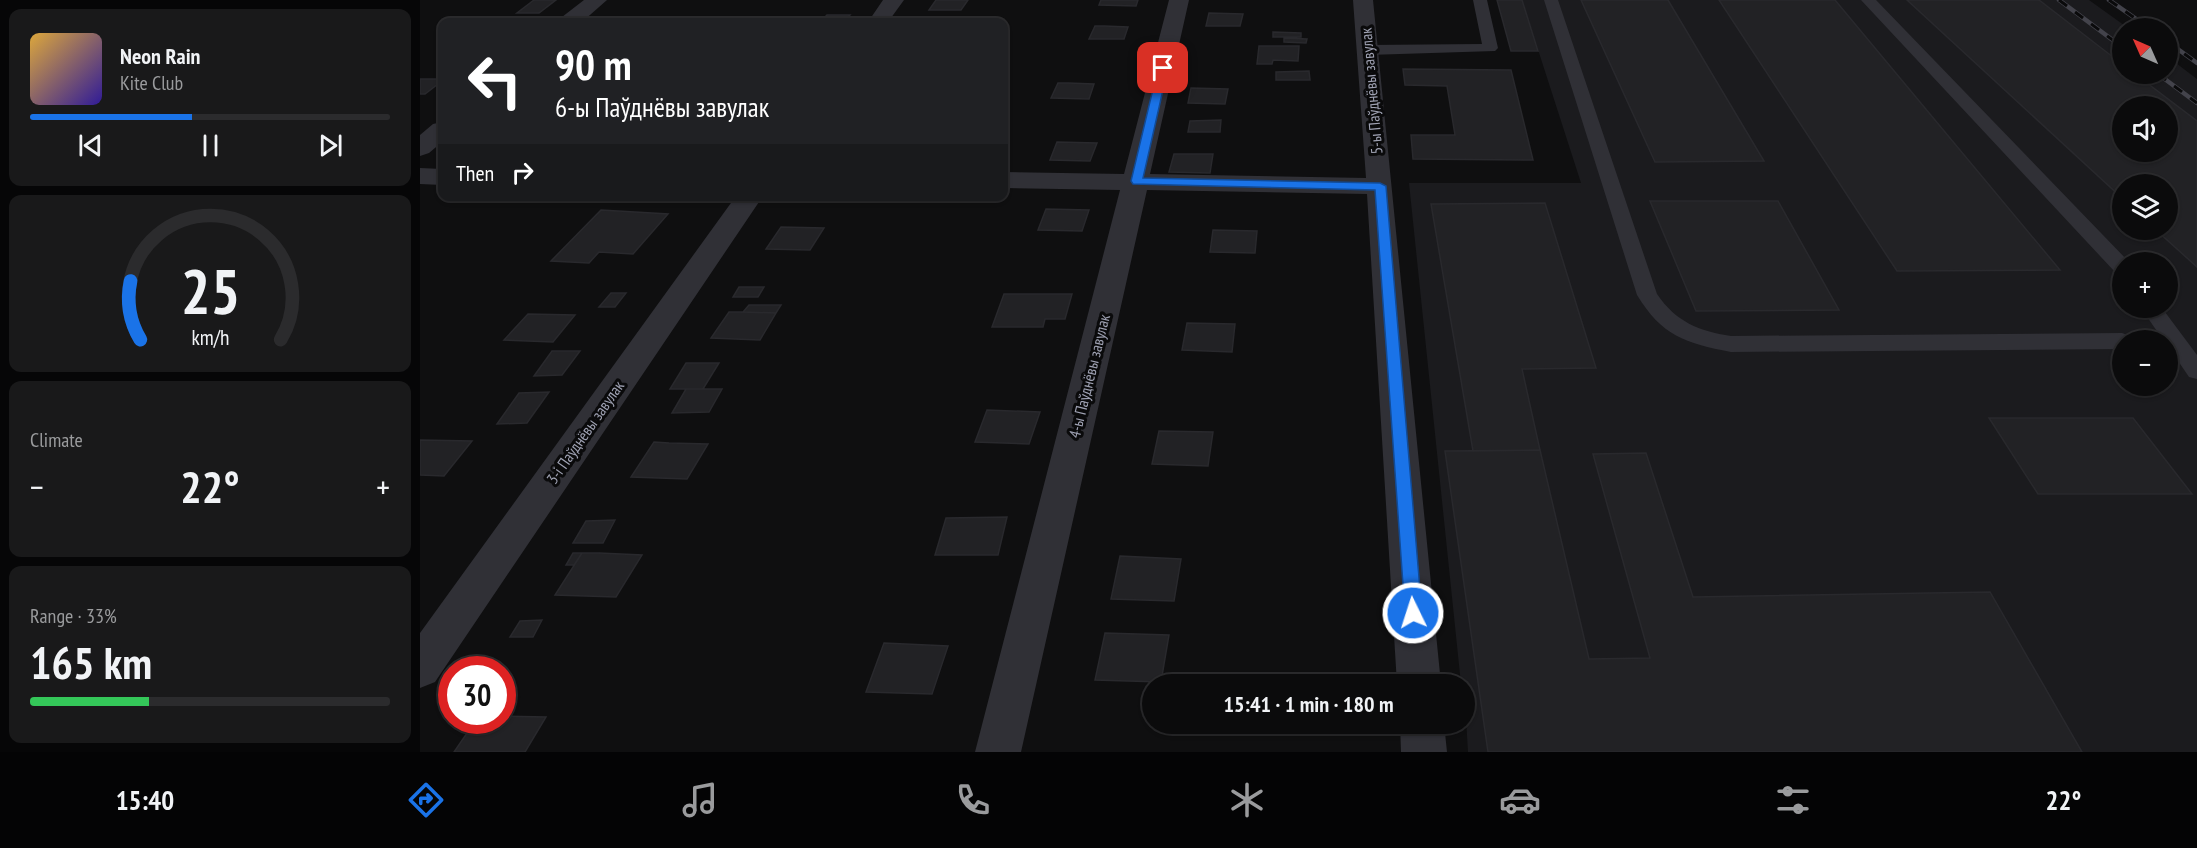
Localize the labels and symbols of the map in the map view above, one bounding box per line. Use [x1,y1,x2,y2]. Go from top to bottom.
north arrow [2112,18,2178,84]
street label: 5-ы Паўднёвы завулак [1355,26,1386,155]
pin [1137,42,1188,93]
street label: 4-ы Паўднёвы завулак [1064,311,1114,440]
street label: 3-і Паўднёвы завулак [542,376,629,488]
position arrow [1381,581,1445,645]
speed limit sign: 30 [438,656,516,734]

